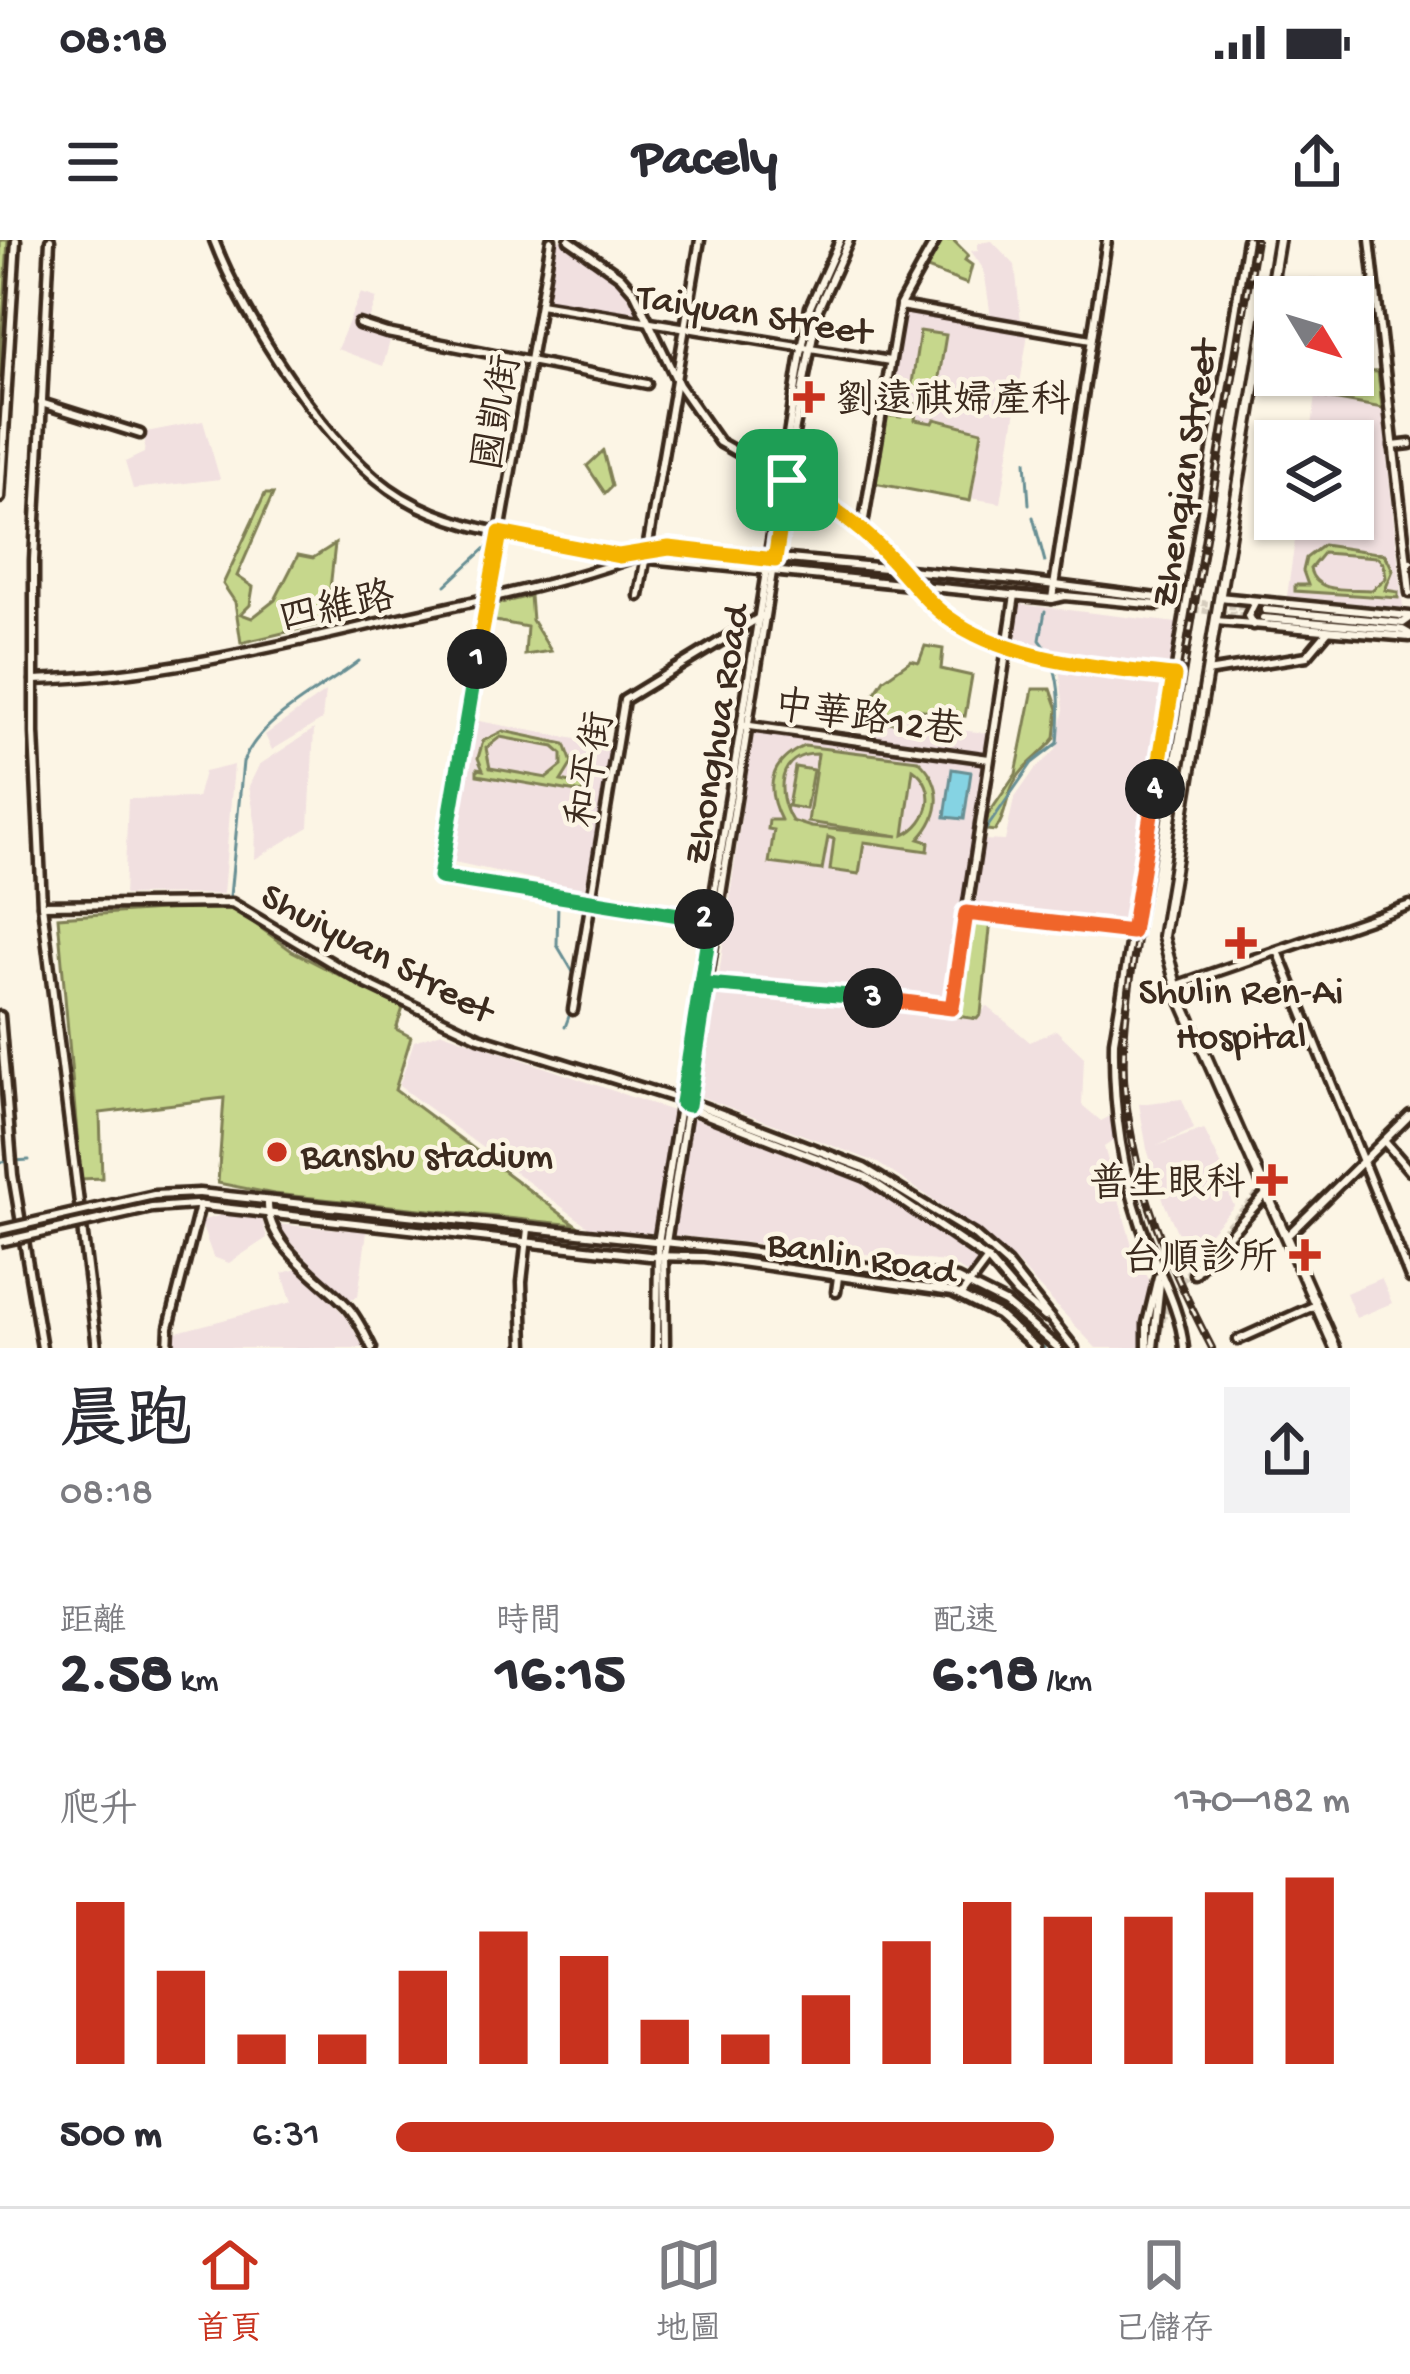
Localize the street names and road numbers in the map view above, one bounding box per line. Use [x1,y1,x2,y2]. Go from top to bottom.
street label: Taiyuan Street [632,276,877,360]
street label: Zhenqian Street [1144,334,1232,611]
street label: 國凱街 [466,351,534,475]
street label: 四維路 [275,573,399,646]
street label: Zhonghua Road [677,599,764,868]
street label: 中華路12巷 [770,683,966,758]
street label: 和平街 [559,708,627,832]
street label: Shuiyuan Street [252,876,503,1038]
street label: Banlin Road [762,1223,961,1299]

